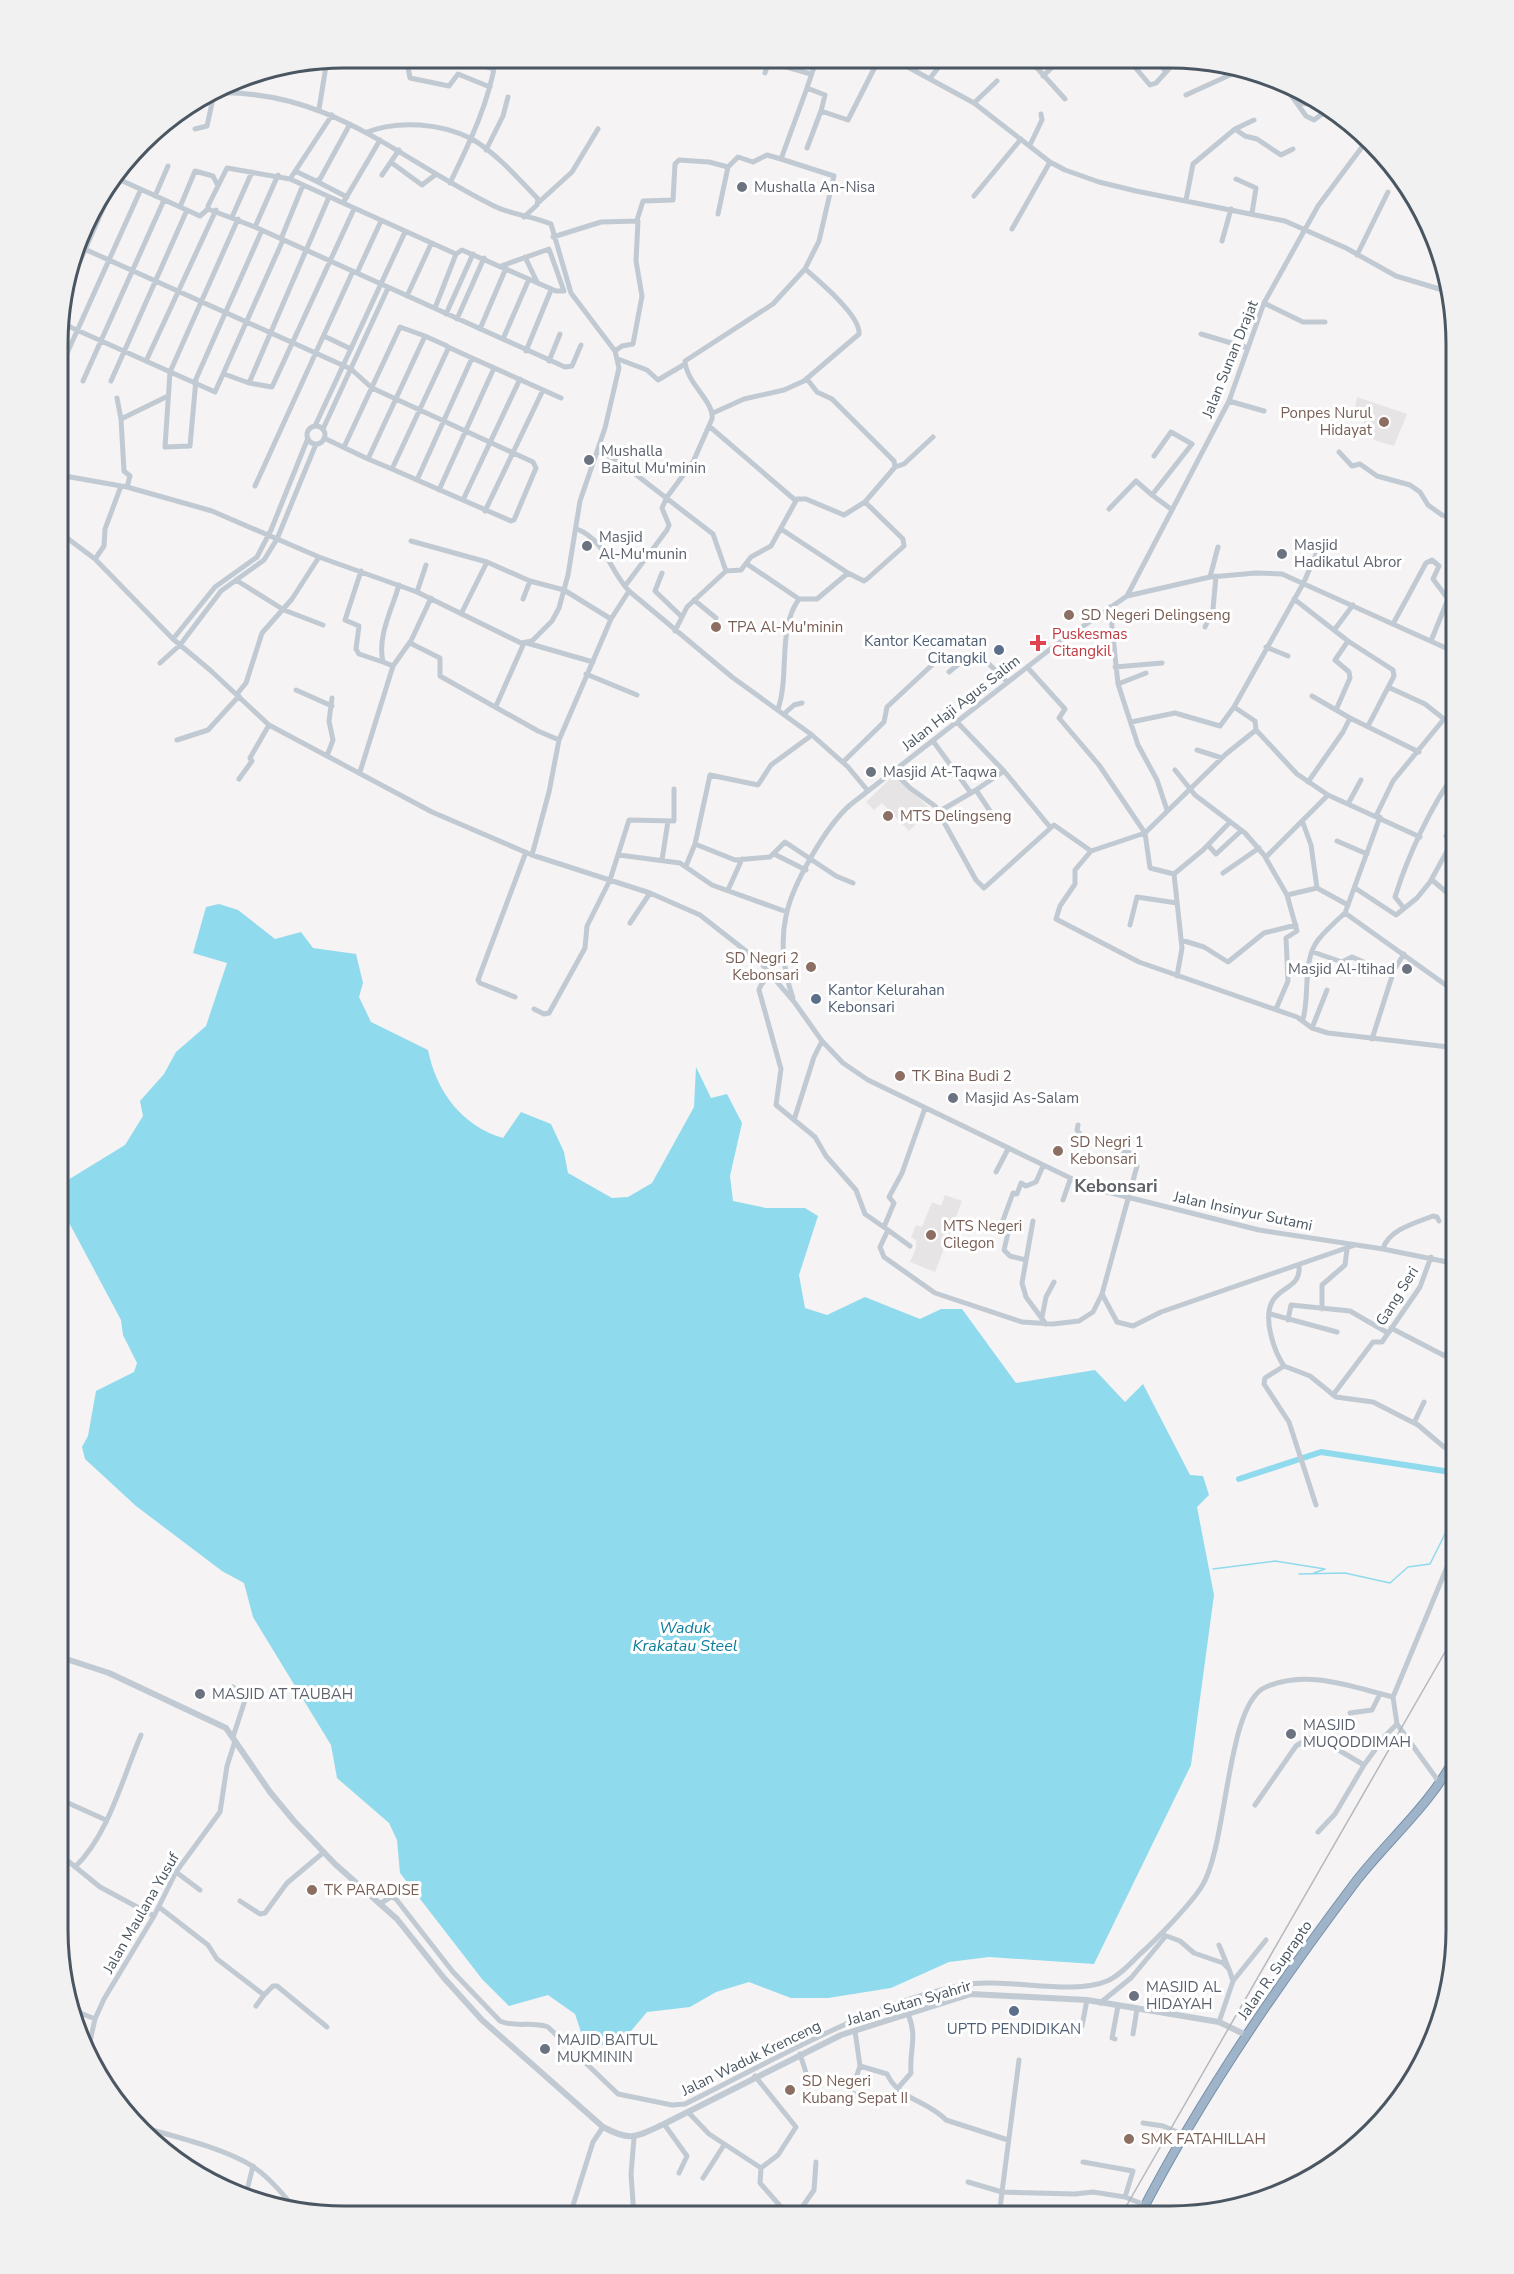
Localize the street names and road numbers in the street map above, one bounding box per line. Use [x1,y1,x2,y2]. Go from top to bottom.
street label: Jalan Sunan Drajat [1197,297,1263,422]
street label: Jalan Haji Agus Salim [897,651,1024,756]
street label: Jalan Insinyur Sutami [1171,1186,1314,1236]
street label: Gang Seri [1371,1263,1423,1329]
street label: Jalan Maulana Yusuf [98,1848,184,1978]
street label: Jalan R. Suprapto [1233,1916,1317,2024]
street label: Jalan Sutan Syahrir [844,1976,974,2031]
street label: Jalan Waduk Krenceng [677,2015,824,2101]

